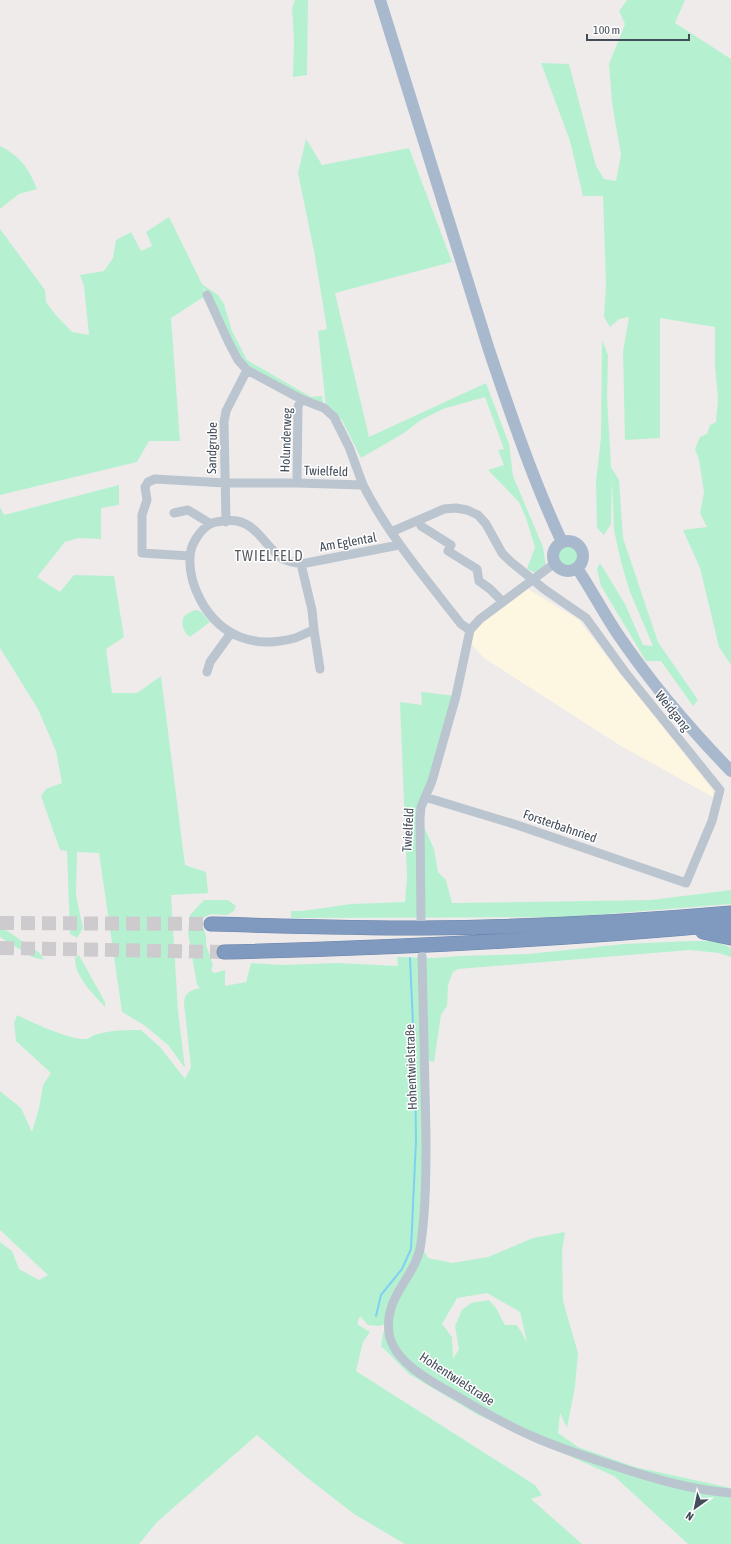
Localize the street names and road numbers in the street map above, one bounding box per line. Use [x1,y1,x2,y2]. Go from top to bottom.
street label: Holunderweg [277,407,295,473]
street label: Sandgrube [204,422,220,474]
street label: Twielfeld [304,463,348,479]
street label: Am Eglental [318,530,378,554]
street label: Weidgang [652,688,694,734]
street label: Forsterbahnried [521,806,599,846]
street label: Twielfeld [399,808,417,852]
street label: Hohentwielstraße [402,1024,420,1110]
street label: Hohentwielstraße [417,1349,497,1409]

